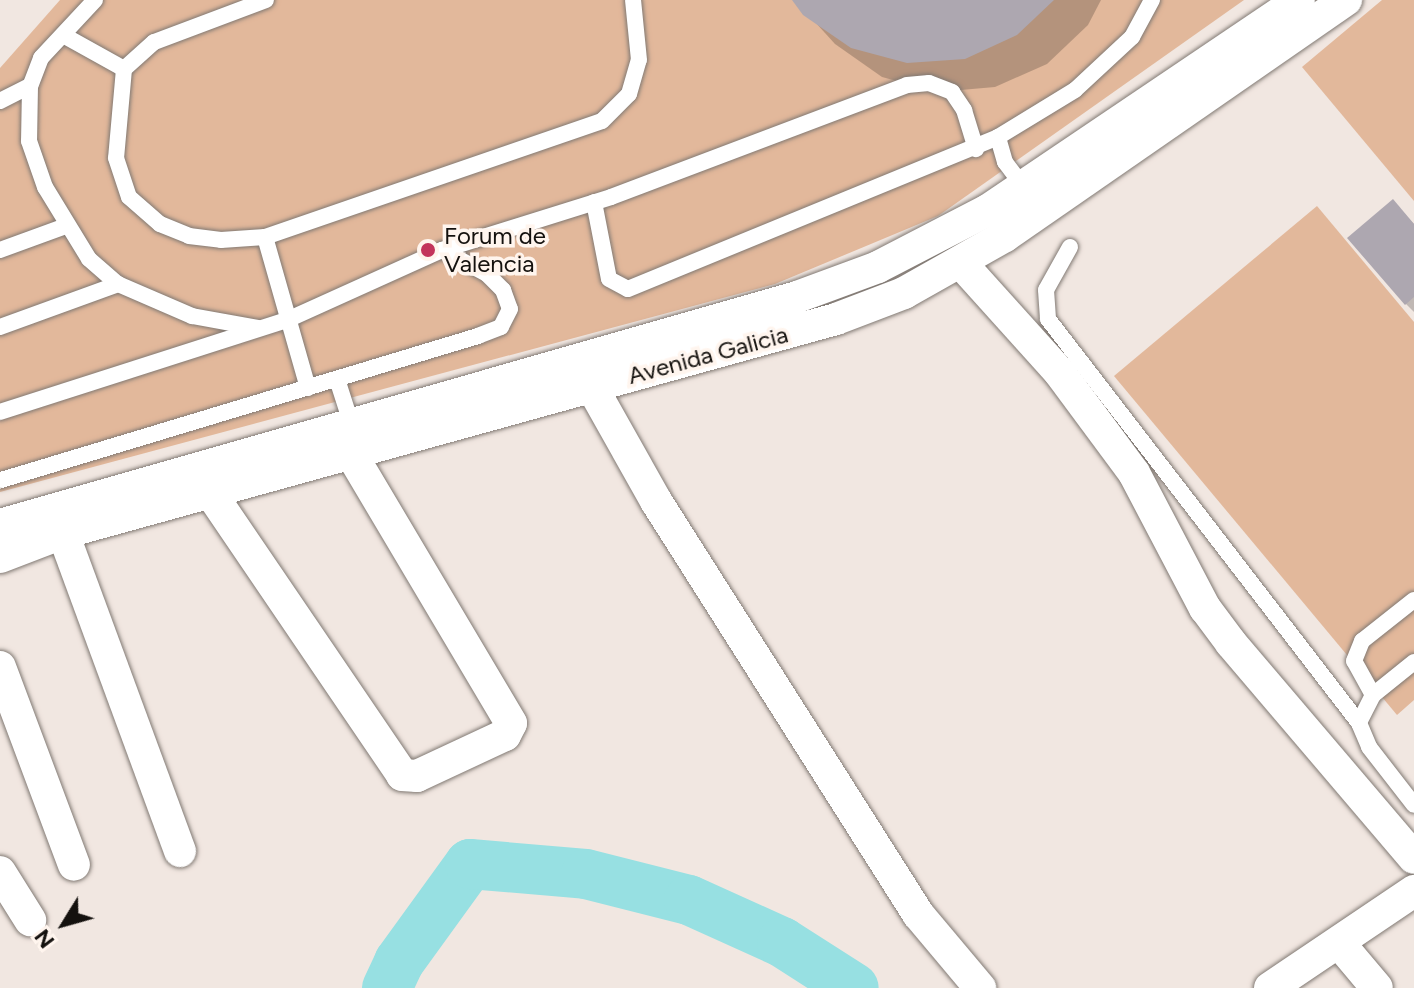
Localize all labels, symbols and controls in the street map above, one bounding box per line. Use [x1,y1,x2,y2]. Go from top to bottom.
place label: Forum de Valencia [444,222,546,278]
marker: Forum de Valencia [419,241,437,259]
street label: Avenida Galicia [625,320,791,390]
north arrow [24,884,104,964]
text: N [29,924,60,954]

